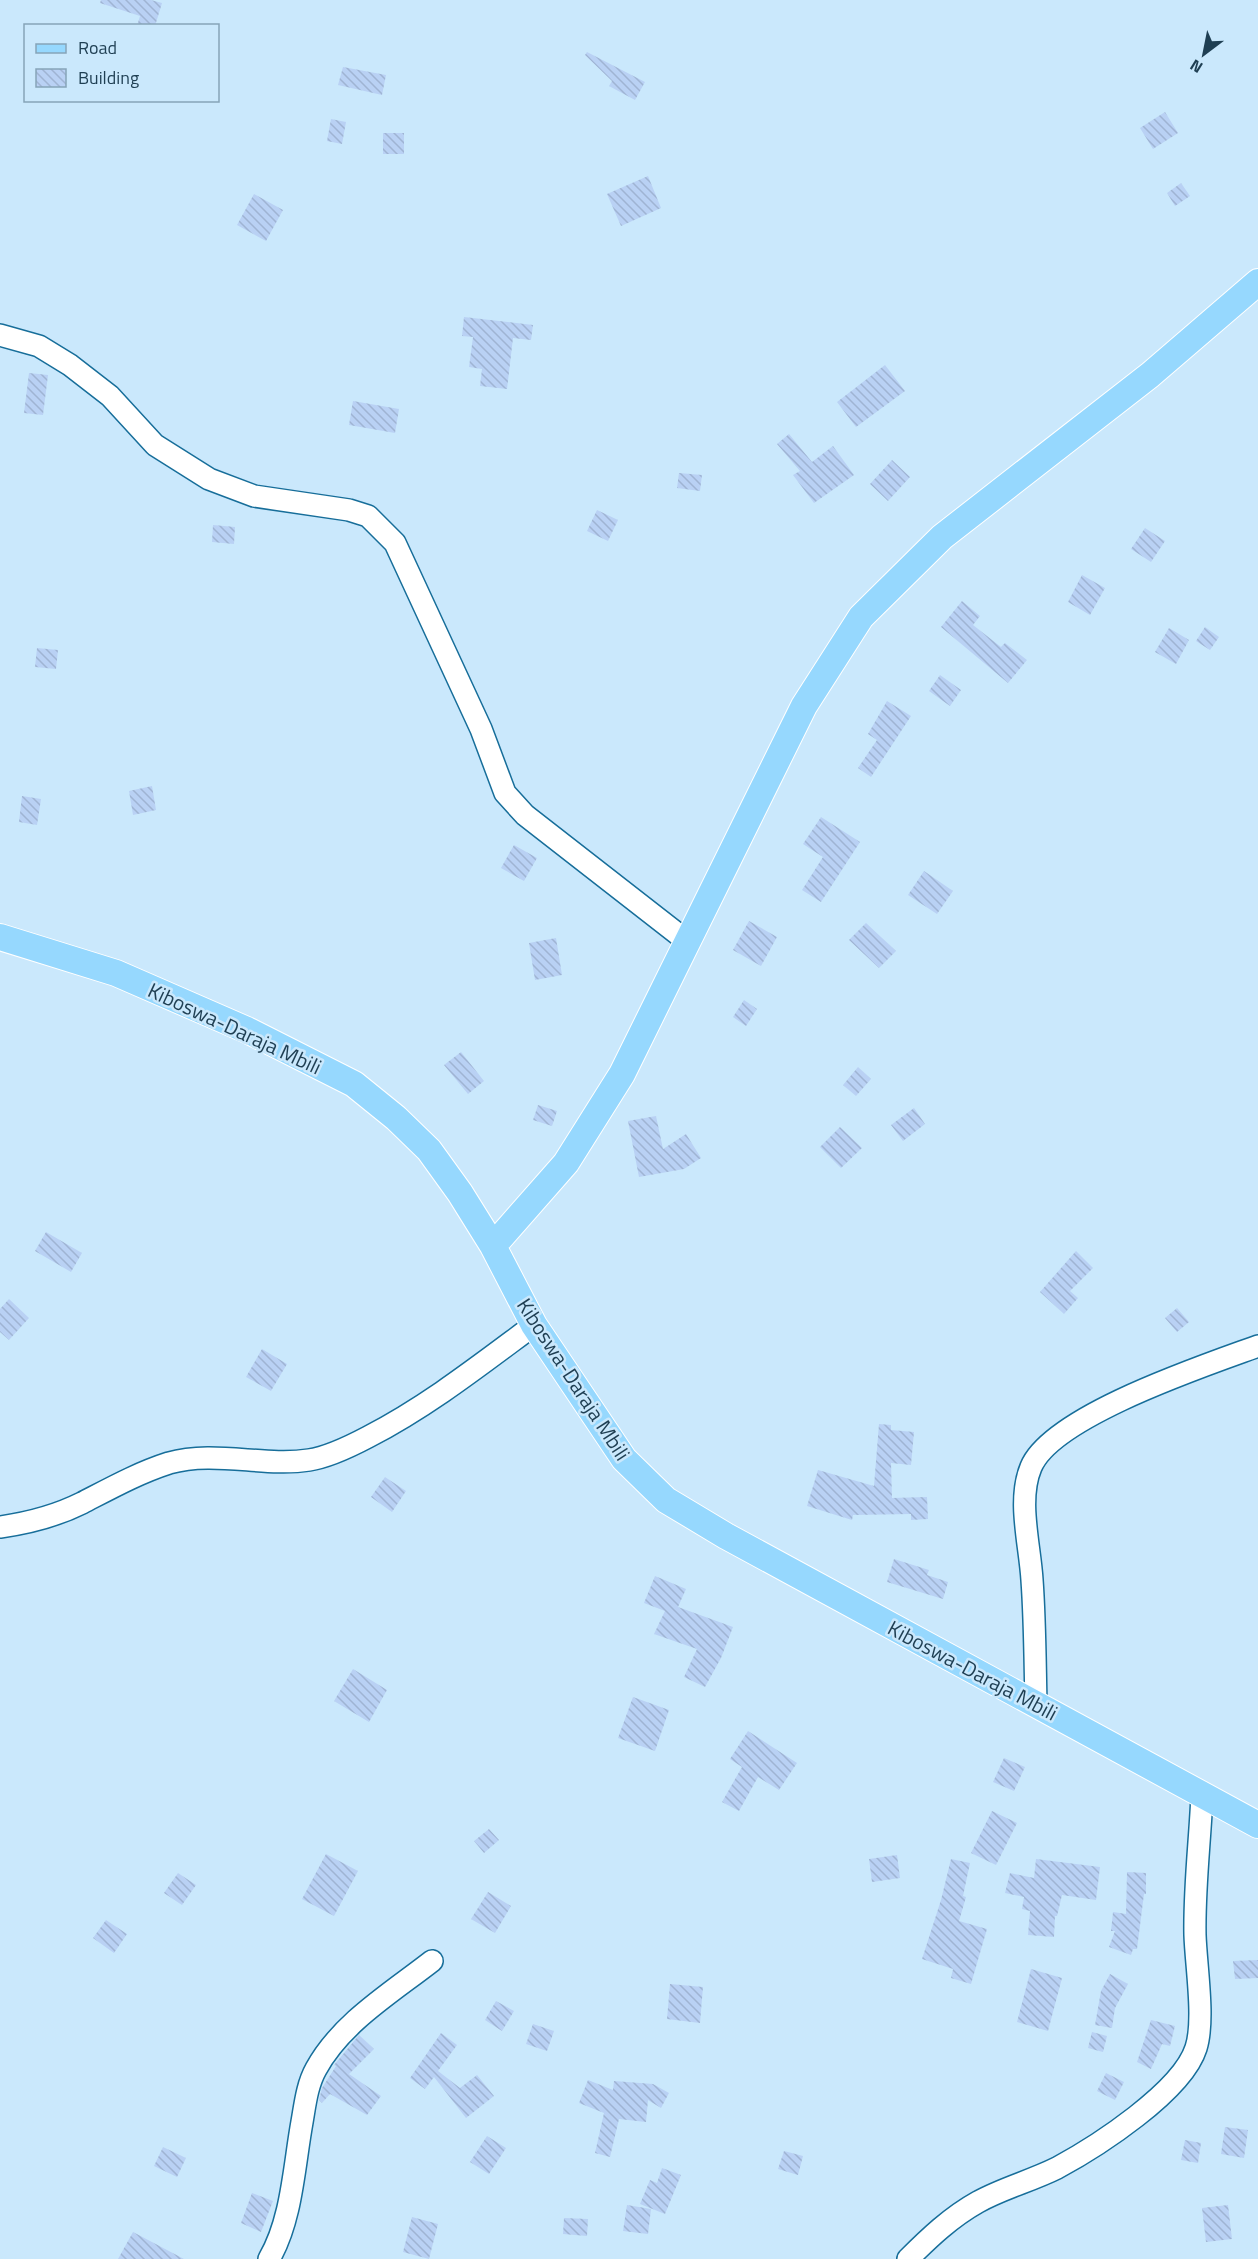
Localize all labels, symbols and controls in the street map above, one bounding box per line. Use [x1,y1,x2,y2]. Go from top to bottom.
legend [24,24,219,102]
north arrow [1174,24,1234,84]
text: Road [78,34,117,61]
text: N [1185,54,1207,80]
text: Building [78,64,139,91]
street label: Kiboswa-Daraja Mbili [143,974,327,1082]
street label: Kiboswa-Daraja Mbili [509,1291,639,1467]
street label: Kiboswa-Daraja Mbili [882,1612,1064,1728]

